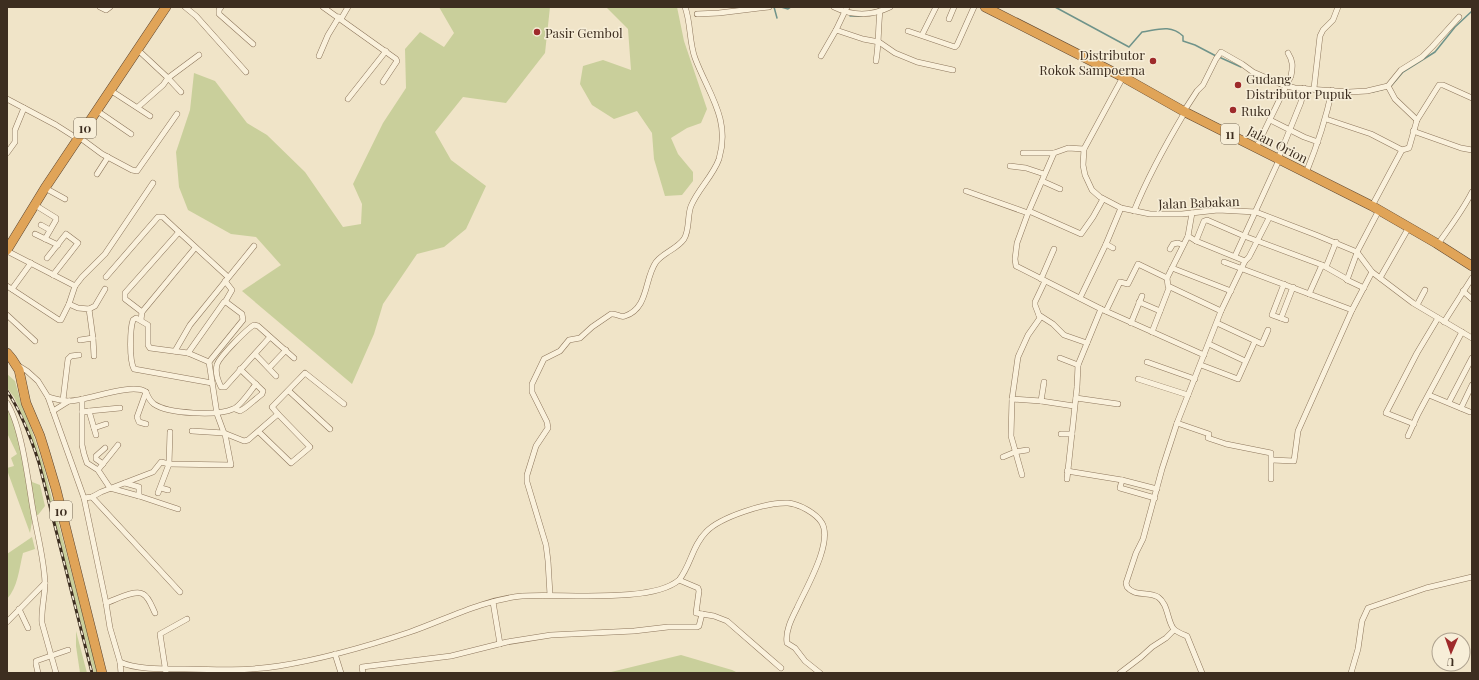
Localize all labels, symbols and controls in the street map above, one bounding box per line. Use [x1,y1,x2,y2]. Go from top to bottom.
place label: Pasir Gembol [545,24,623,41]
marker: Pasir Gembol [532,27,542,37]
place label: Distributor Rokok Sampoerna [1039,46,1146,78]
marker: Distributor Rokok Sampoerna [1148,56,1158,66]
place label: Gudang Distributor Pupuk [1246,70,1353,102]
marker: Gudang Distributor Pupuk [1233,80,1243,90]
place label: Ruko [1241,102,1271,119]
marker: Ruko [1228,105,1238,115]
road number: 10 [74,118,96,138]
street label: Jalan Orion [1244,121,1311,167]
road number: 11 [1221,124,1239,144]
street label: Jalan Babakan [1157,192,1240,212]
road number: 10 [50,501,72,521]
north arrow [1431,632,1471,672]
text: U [1446,655,1455,670]

